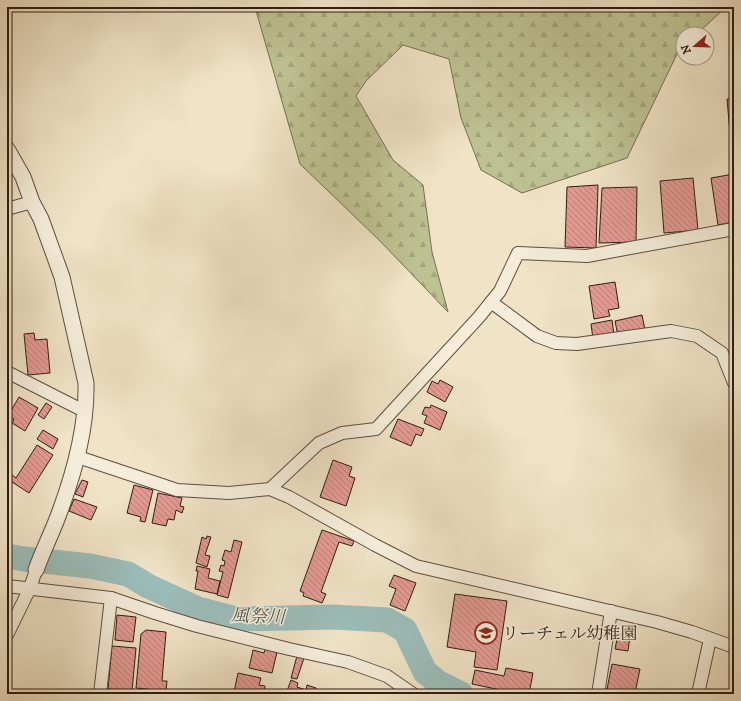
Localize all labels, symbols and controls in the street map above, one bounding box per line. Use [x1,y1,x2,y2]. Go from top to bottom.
north arrow [675,26,715,66]
text: N [678,42,695,56]
water label: 風祭川 [231,605,287,629]
school or university icon: リーチェル幼稚園 [473,620,499,646]
place label: リーチェル幼稚園 [502,623,638,645]

